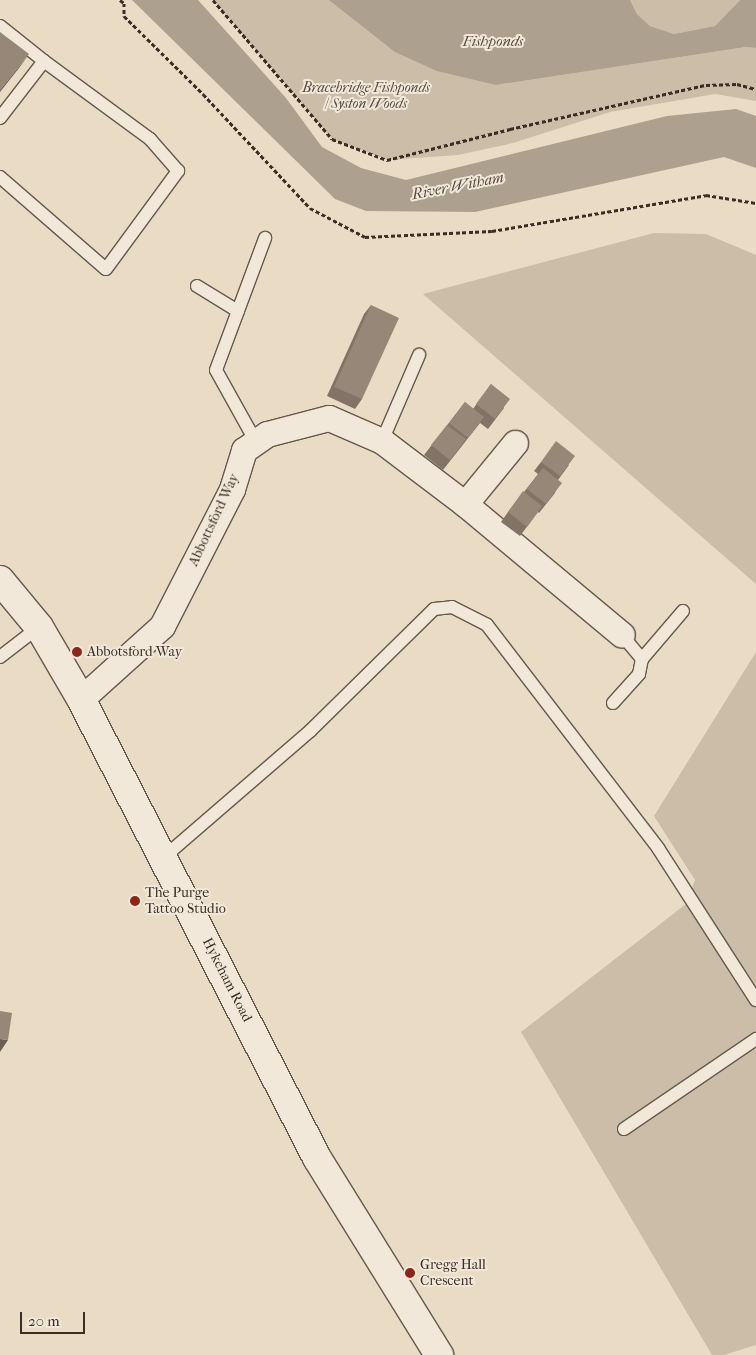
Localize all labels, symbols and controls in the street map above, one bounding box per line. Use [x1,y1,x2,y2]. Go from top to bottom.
water label: Fishponds [463,33,523,51]
park label: Bracebridge Fishponds / Syston Woods [302,80,430,112]
water label: River Witham [410,168,506,204]
street label: Abbottsford Way [185,471,243,569]
place label: Abbotsford Way [87,644,182,660]
marker: Abbotsford Way [71,646,83,658]
place label: The Purge Tattoo Studio [145,885,226,918]
marker: The Purge Tattoo Studio [129,895,141,907]
street label: Hykeham Road [199,935,255,1025]
place label: Gregg Hall Crescent [420,1257,486,1290]
marker: Gregg Hall Crescent [404,1267,416,1279]
scale bar [22,1302,88,1334]
text: 20 m [28,1312,60,1330]

